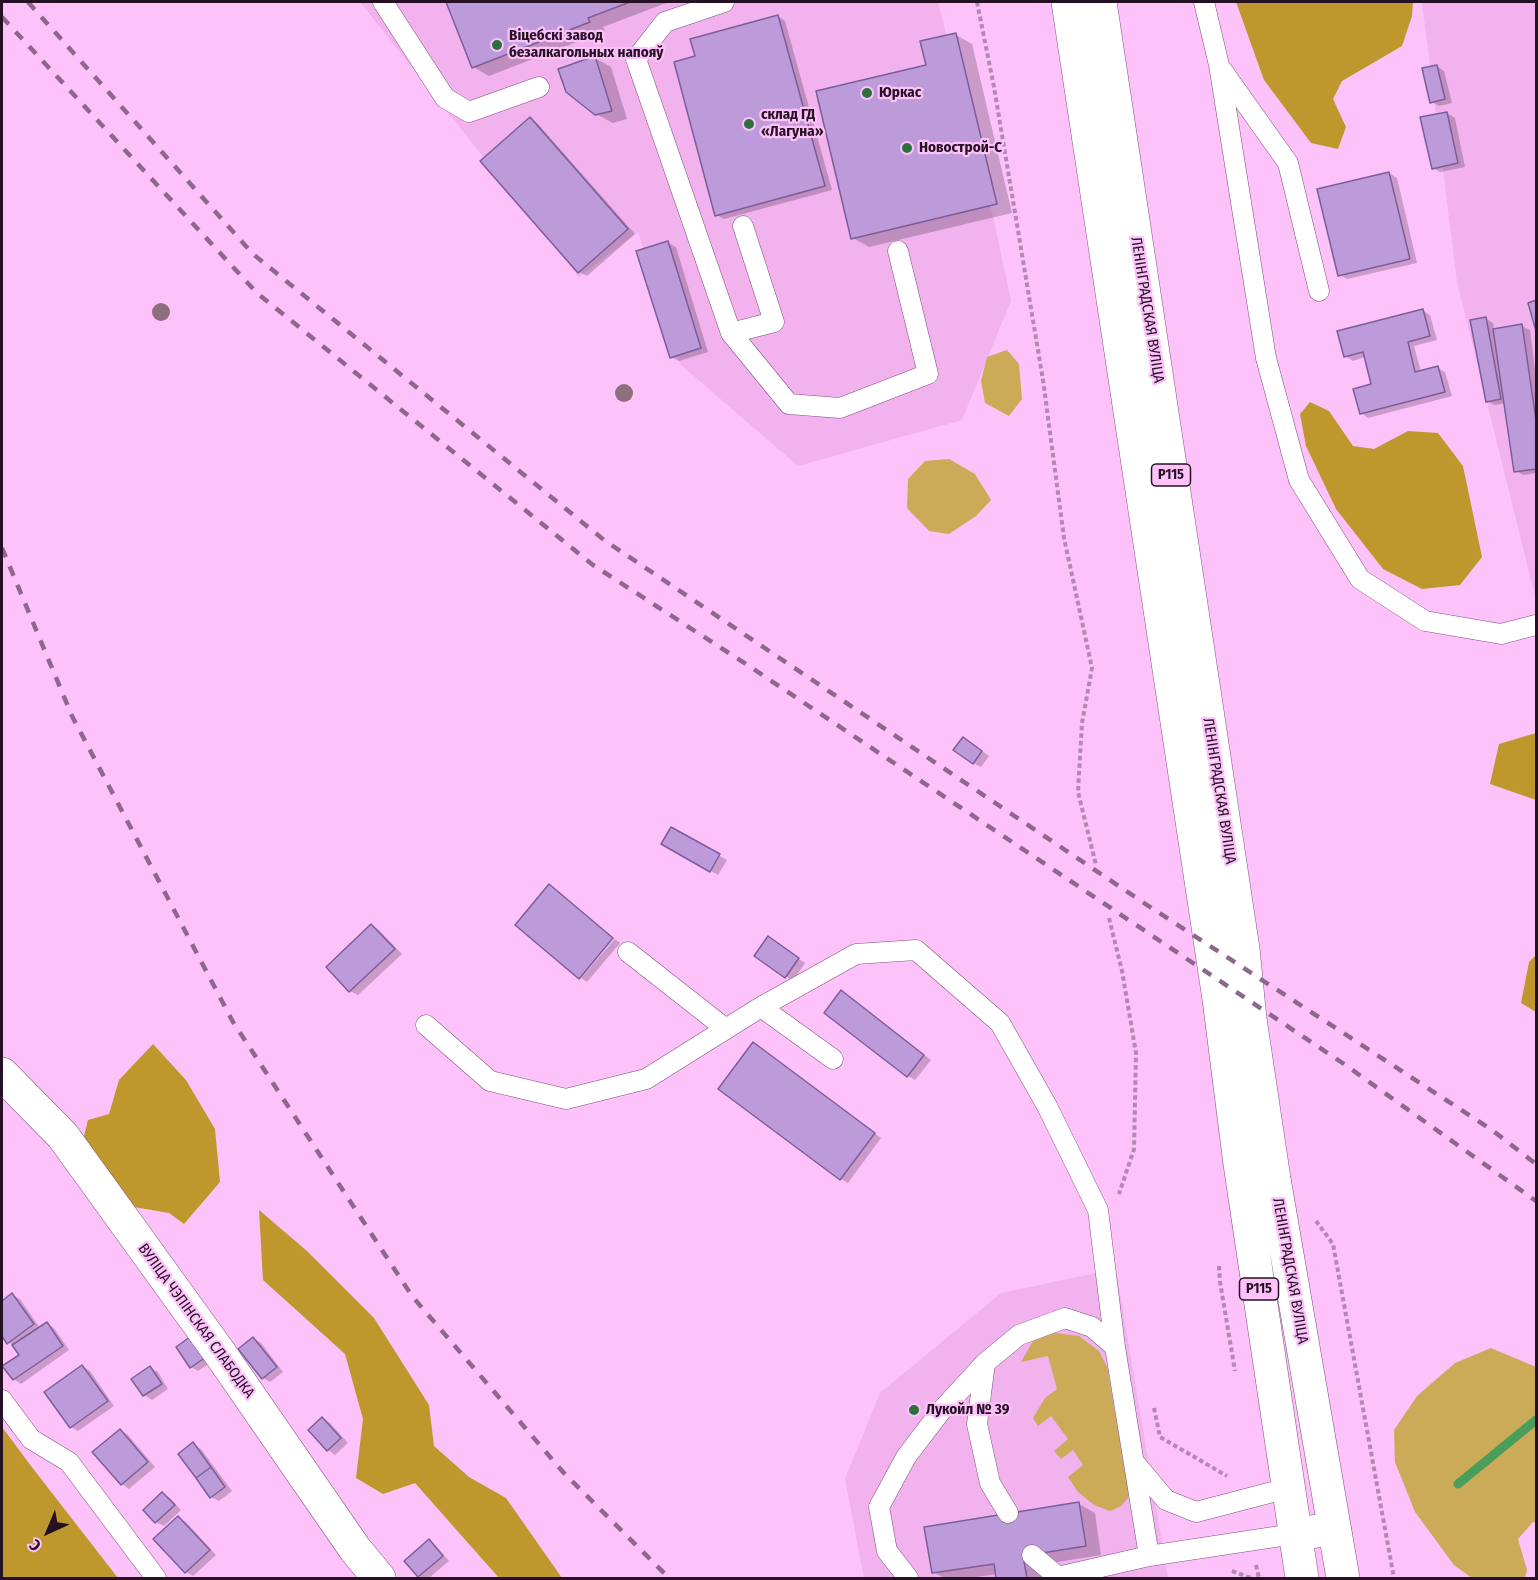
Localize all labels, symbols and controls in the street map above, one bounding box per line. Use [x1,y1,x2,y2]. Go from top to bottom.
place label: Віцебскі завод безалкагольных напояў [509,27,663,62]
marker: Віцебскі завод безалкагольных напояў [490,38,504,52]
place label: Юркас [879,84,921,102]
marker: Юркас [860,86,874,100]
place label: склад ГД «Лагуна» [761,106,823,141]
marker: склад ГД «Лагуна» [742,117,756,131]
place label: Новострой-С [919,139,1002,157]
marker: Новострой-С [900,141,914,155]
street label: ЛЕНІНГРАДСКАЯ ВУЛІЦА [1127,236,1167,384]
road number: Р115 [1152,464,1190,486]
street label: ЛЕНІНГРАДСКАЯ ВУЛІЦА [1199,717,1239,865]
street label: ЛЕНІНГРАДСКАЯ ВУЛІЦА [1268,1197,1312,1345]
street label: ВУЛІЦА ЧЭПІНСКАЯ СЛАБОДКА [134,1240,258,1402]
road number: Р115 [1240,1278,1278,1300]
place label: Лукойл № 39 [926,1401,1009,1419]
marker: Лукойл № 39 [907,1403,921,1417]
north arrow [18,1502,78,1562]
text: С [26,1536,45,1555]

